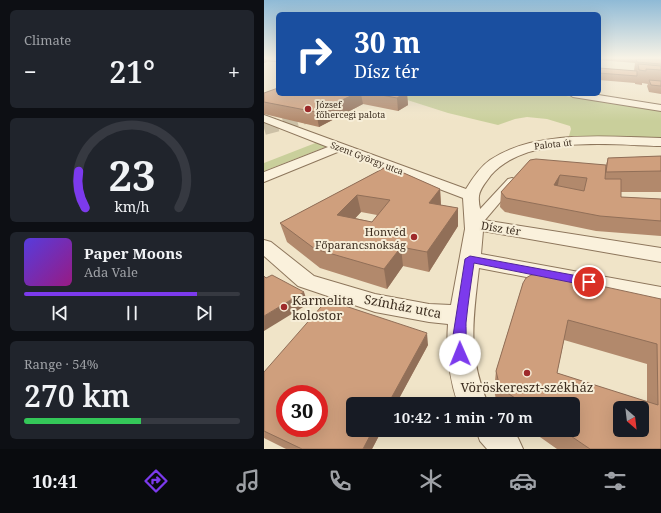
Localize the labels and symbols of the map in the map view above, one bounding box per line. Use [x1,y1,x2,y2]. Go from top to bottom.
place label: József főhercegi palota [315,98,385,121]
marker: József főhercegi palota [303,104,313,114]
street label: Palota út [533,136,573,152]
street label: Szent György utca [329,138,405,178]
street label: Dísz tér [480,217,523,239]
place label: Honvéd Főparancsnokság [315,224,406,252]
marker: Honvéd Főparancsnokság [409,232,419,242]
pin [572,265,606,299]
street label: Színház utca [363,290,443,322]
place label: Karmelita kolostor [292,291,354,324]
marker: Karmelita kolostor [279,302,289,312]
position arrow [439,333,481,375]
marker: Vöröskereszt-székház [522,368,532,378]
place label: Vöröskereszt-székház [461,378,593,396]
speed limit sign: 30 [276,385,328,437]
north arrow [613,401,649,437]

